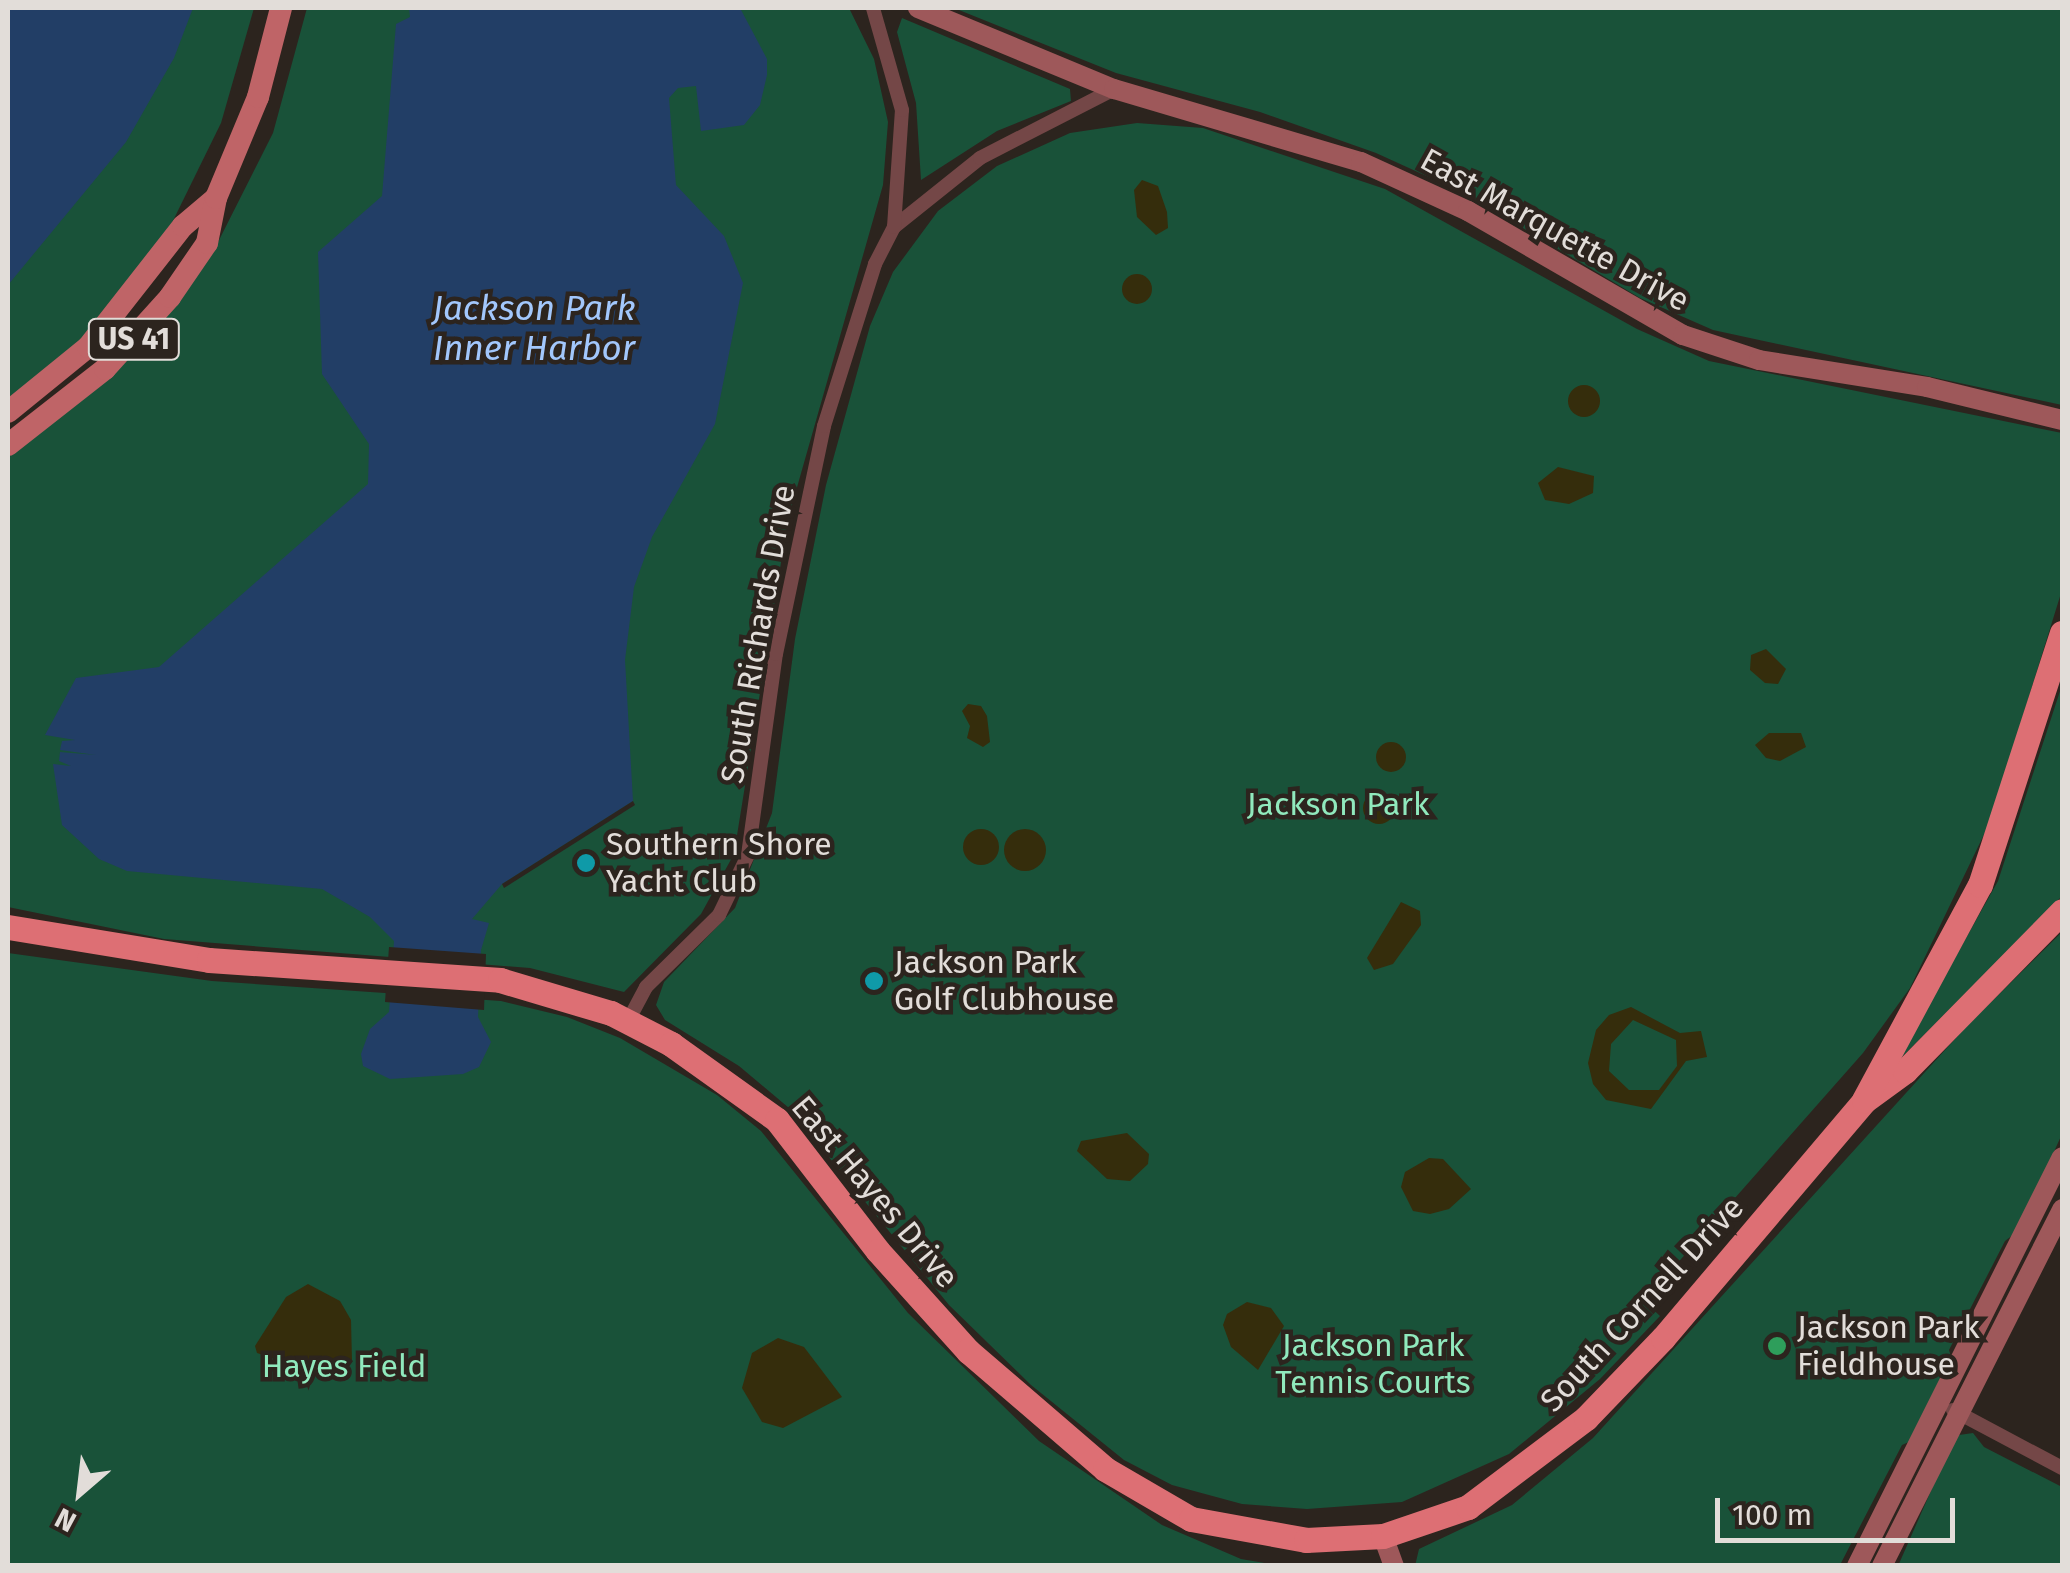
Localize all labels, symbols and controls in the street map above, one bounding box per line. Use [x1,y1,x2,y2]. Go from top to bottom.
street label: East Marquette Drive [1414,140,1696,320]
water label: Jackson Park Inner Harbor [432,287,636,369]
road number: US 41 [86,314,182,364]
street label: South Richards Drive [713,482,803,786]
park label: Jackson Park [1247,785,1429,823]
place label: Southern Shore Yacht Club [606,826,832,901]
marker: Southern Shore Yacht Club [575,852,597,874]
place label: Jackson Park Golf Clubhouse [894,944,1115,1019]
marker: Jackson Park Golf Clubhouse [863,970,885,992]
street label: East Hayes Drive [783,1088,967,1296]
street label: South Cornell Drive [1532,1188,1752,1420]
place label: Jackson Park Fieldhouse [1797,1309,1980,1384]
park label: Jackson Park Tennis Courts [1275,1327,1471,1402]
marker: Jackson Park Fieldhouse [1766,1335,1788,1357]
park label: Hayes Field [262,1347,426,1385]
north arrow [30,1443,130,1543]
scale bar [1720,1478,1960,1540]
text: 100 m [1732,1497,1812,1533]
text: N [50,1501,82,1539]

